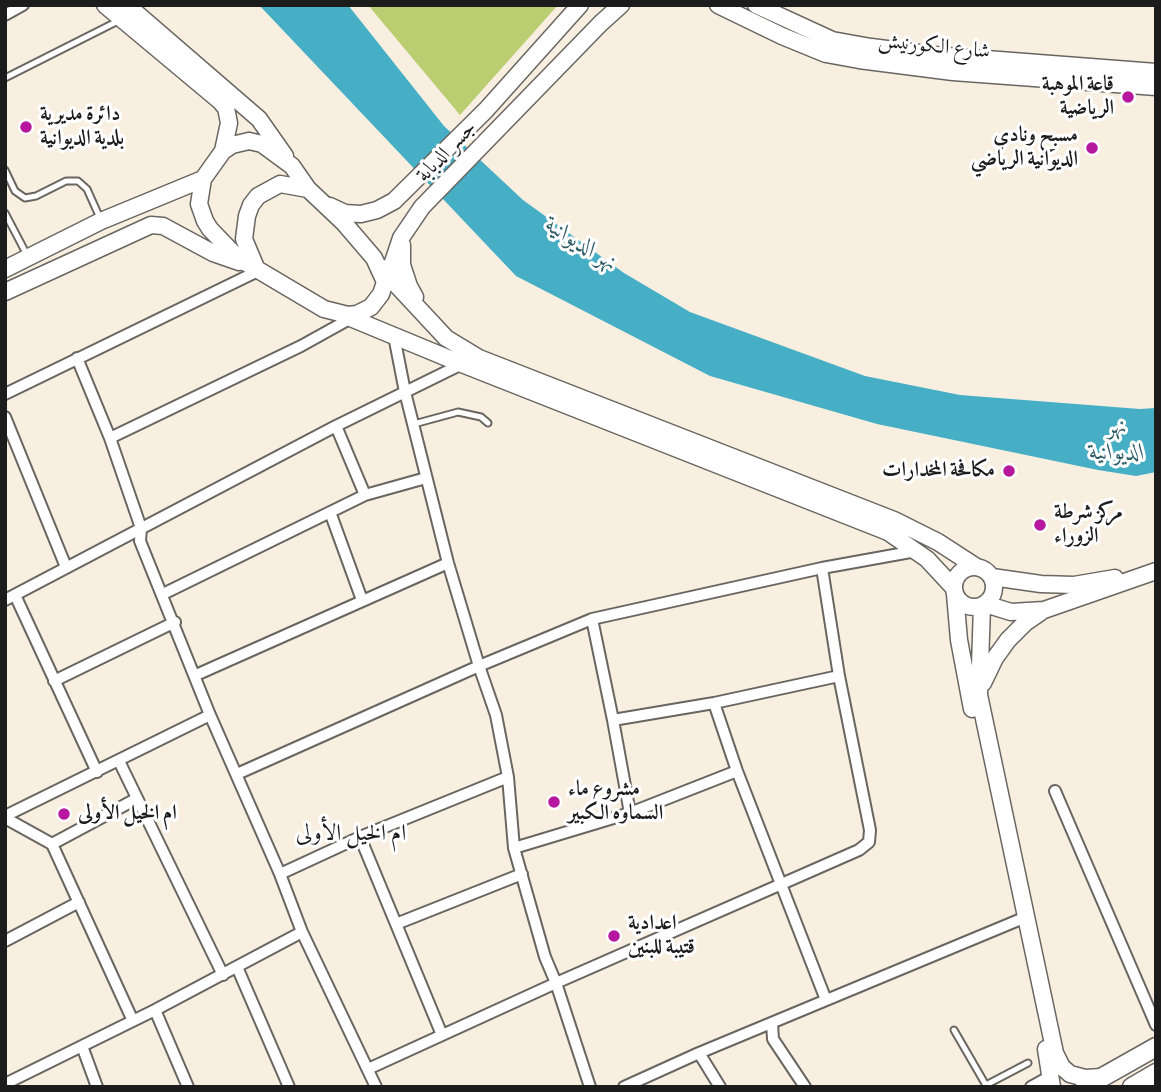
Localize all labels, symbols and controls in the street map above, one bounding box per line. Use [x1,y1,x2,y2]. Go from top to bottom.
street label: شارع الكورنيش [877,29,991,65]
place label: قاعة الموهبة الرياضية [1042,72,1114,122]
marker: قاعة الموهبة الرياضية [1120,89,1136,105]
place label: دائرة مديرية بلدية الديوانية [40,102,124,152]
street label: جسر الدبابة [411,116,483,188]
marker: دائرة مديرية بلدية الديوانية [18,119,34,135]
place label: مسبح ونادي الديوانية الرياضي [971,123,1078,173]
marker: مسبح ونادي الديوانية الرياضي [1084,140,1100,156]
water label: نهر الديوانية [540,212,622,278]
water label: نهر الديوانية [1089,413,1145,467]
place label: مكافحة المخدارات [882,458,995,484]
marker: مكافحة المخدارات [1001,463,1017,479]
place label: مركز شرطة الزوراء [1054,500,1123,550]
marker: مركز شرطة الزوراء [1032,517,1048,533]
place label: مشروع ماء السماوه الكبير [568,777,663,827]
marker: مشروع ماء السماوه الكبير [546,794,562,810]
place label: ام الخيل الأولى [78,801,177,827]
marker: ام الخيل الأولى [56,806,72,822]
district label: ام الخيل الأولى [296,820,406,848]
place label: اعدادية قتيبة للبنين [628,911,695,961]
marker: اعدادية قتيبة للبنين [606,928,622,944]

